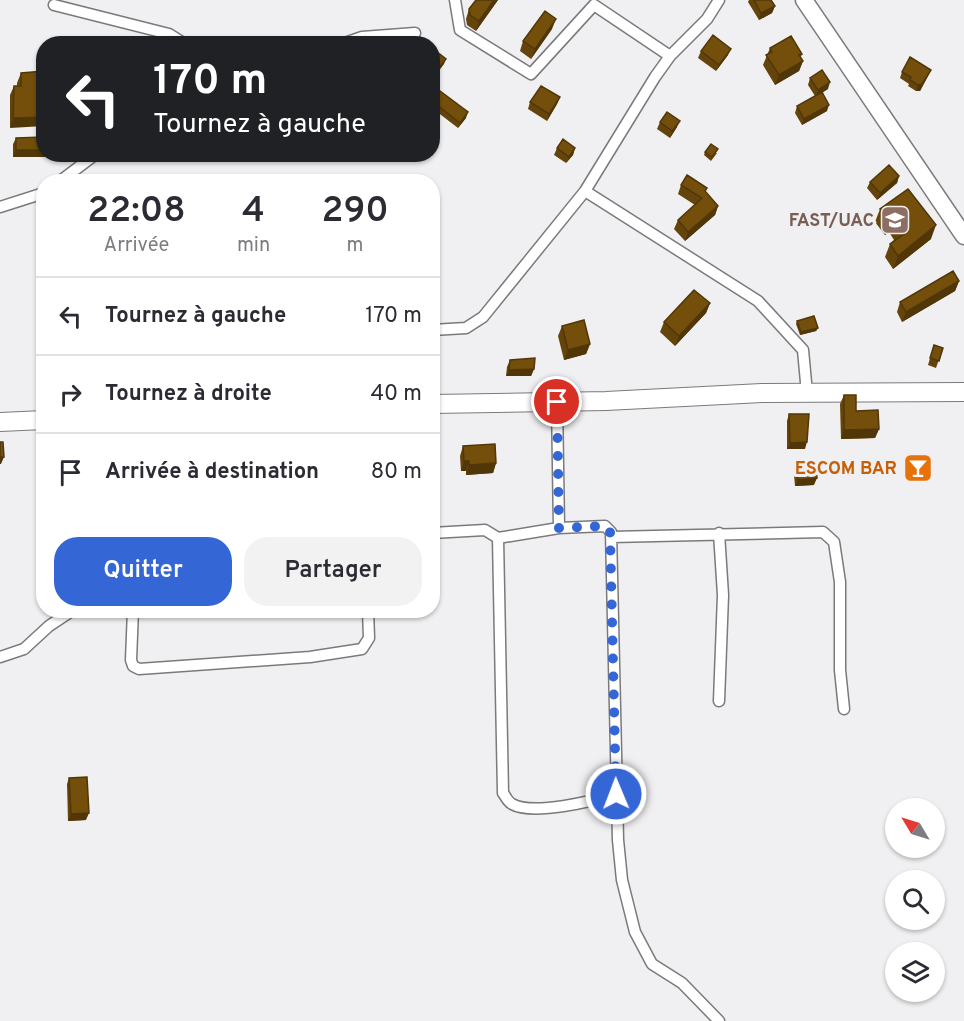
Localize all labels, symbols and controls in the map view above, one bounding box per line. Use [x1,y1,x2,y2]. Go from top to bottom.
text: 170 m [153,56,267,109]
icon: left [54,60,132,138]
text: Tournez à gauche [153,108,366,142]
text: 22:08 [87,189,186,235]
text: 4 [242,189,265,235]
text: 290 [321,189,389,235]
school or university icon: FAST/UAC [879,204,911,236]
place label: FAST/UAC [789,210,874,233]
text: Arrivée [104,233,169,259]
text: min [237,233,270,259]
text: m [347,233,364,259]
icon: left [54,300,87,333]
text: Tournez à gauche [105,303,286,330]
text: 170 m [365,303,422,330]
pin [531,376,582,427]
icon: right [54,378,87,411]
text: Tournez à droite [105,381,272,408]
text: 40 m [370,381,422,408]
icon: arrive [540,385,573,418]
bar icon: ESCOM BAR [902,452,934,484]
icon: arrive [54,456,87,489]
place label: ESCOM BAR [795,458,897,481]
text: Arrivée à destination [105,459,319,486]
text: 80 m [371,459,422,486]
button: Quitter [54,537,232,606]
button: Partager [244,537,422,606]
position arrow [584,762,648,826]
north arrow [885,798,945,858]
map controls [885,798,945,1002]
button: search [885,870,945,930]
button: layers [885,942,945,1002]

